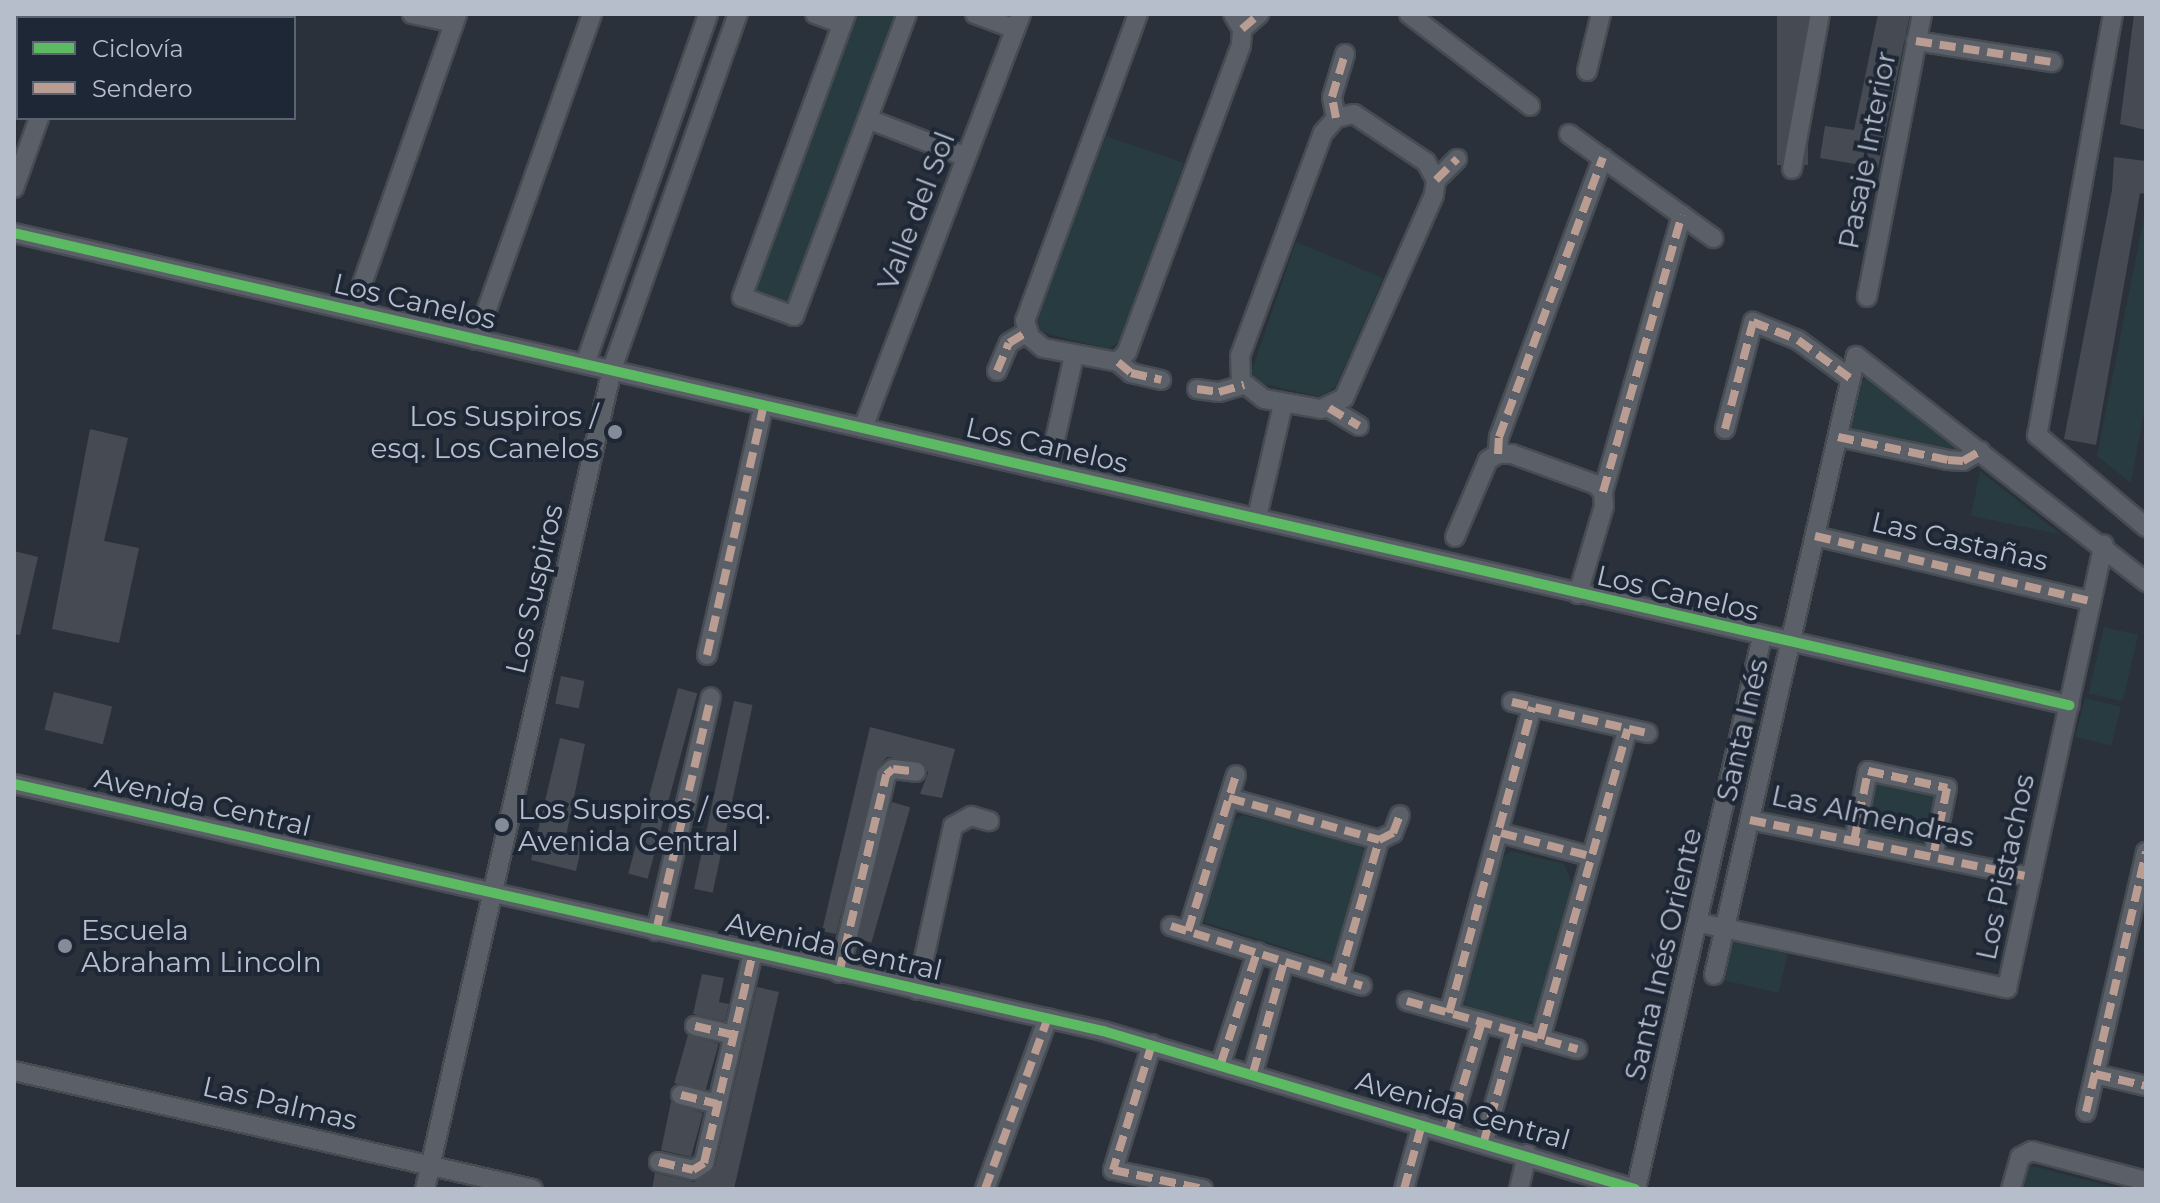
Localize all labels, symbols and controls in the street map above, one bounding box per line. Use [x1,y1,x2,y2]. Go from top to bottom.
legend [16,16,296,120]
text: Ciclovía [92,34,184,63]
street label: Pasaje Interior [1831,48,1903,252]
text: Sendero [92,74,193,103]
street label: Valle del Sol [870,127,962,295]
street label: Los Canelos [331,266,499,336]
place label: Los Suspiros / esq. Los Canelos [371,399,599,465]
street label: Los Canelos [963,410,1131,480]
marker: Los Suspiros / esq. Los Canelos [606,423,624,441]
street label: Los Suspiros [498,501,570,677]
street label: Las Castañas [1868,504,2052,578]
street label: Los Canelos [1594,558,1762,628]
street label: Santa Inés [1709,655,1775,805]
street label: Avenida Central [92,761,314,843]
street label: Los Pistachos [1969,771,2041,963]
street label: Las Almendras [1769,778,1977,854]
place label: Los Suspiros / esq. Avenida Central [518,792,771,858]
marker: Los Suspiros / esq. Avenida Central [493,816,511,834]
street label: Santa Inés Oriente [1618,824,1708,1084]
street label: Avenida Central [723,905,945,987]
place label: Escuela Abraham Lincoln [81,913,322,979]
marker: Escuela Abraham Lincoln [56,937,74,955]
street label: Avenida Central [1352,1063,1574,1157]
street label: Las Palmas [199,1069,361,1137]

